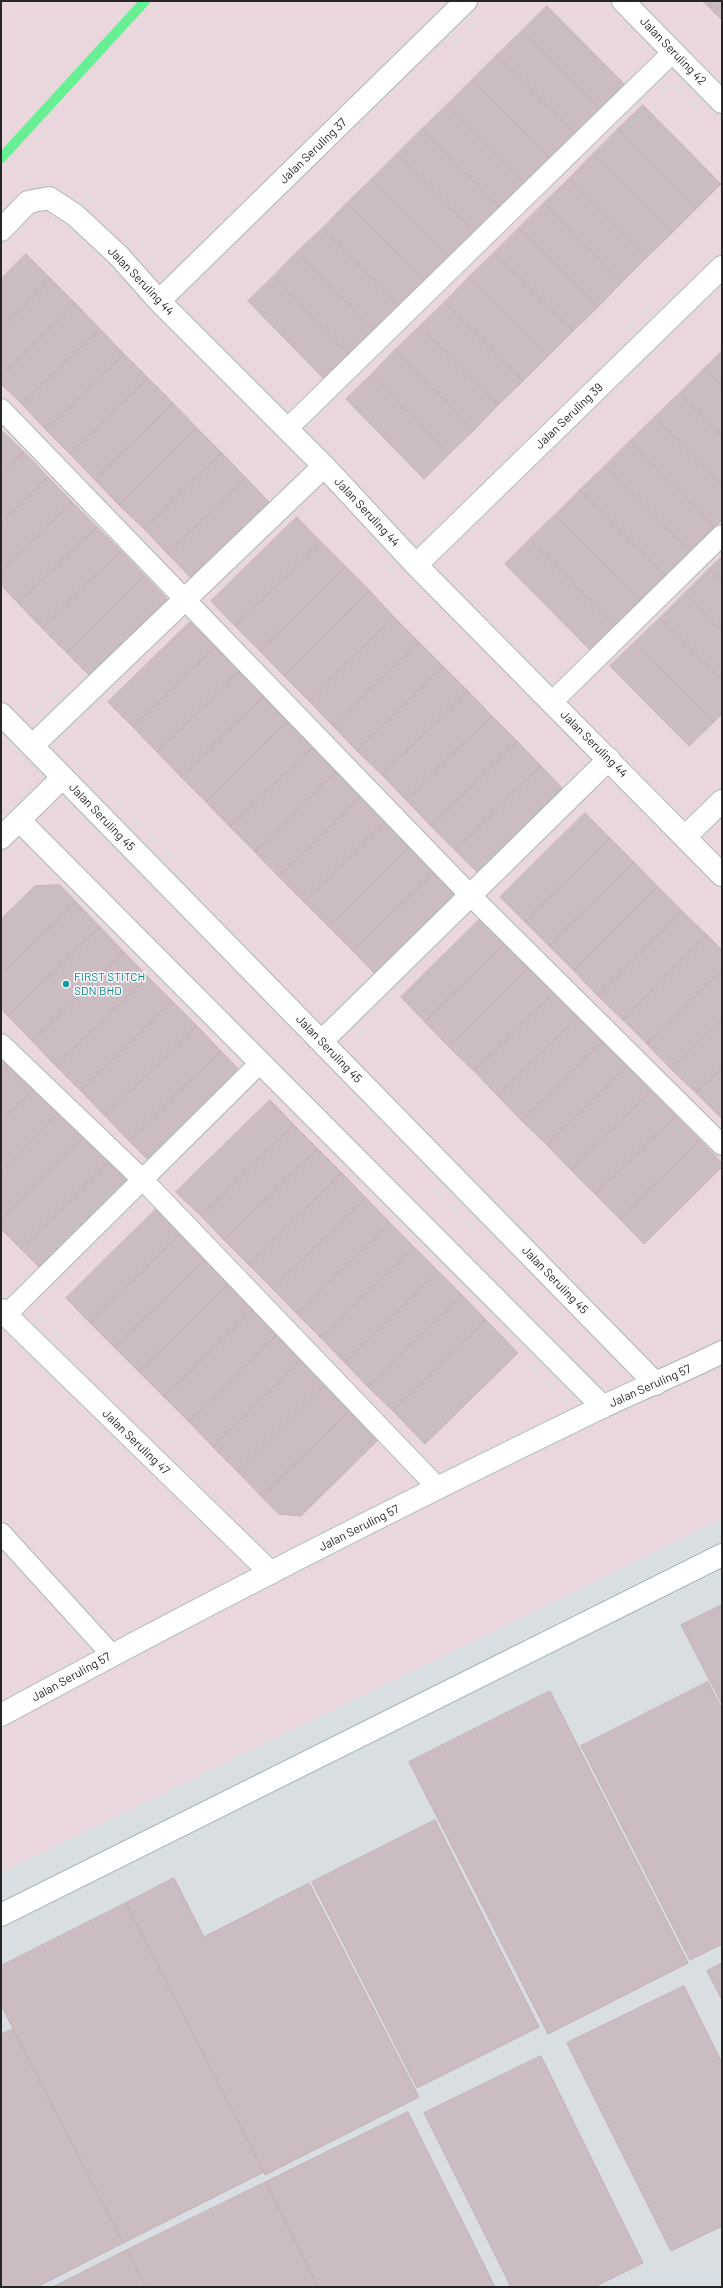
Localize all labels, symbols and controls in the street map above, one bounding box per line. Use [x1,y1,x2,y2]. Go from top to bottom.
street label: Jalan Seruling 42 [637,14,709,88]
street label: Jalan Seruling 37 [276,115,350,187]
street label: Jalan Seruling 44 [105,244,177,318]
street label: Jalan Seruling 39 [532,380,606,452]
street label: Jalan Seruling 44 [331,474,403,550]
street label: Jalan Seruling 44 [557,707,631,781]
street label: Jalan Seruling 45 [66,780,138,854]
place label: FIRST STITCH SDN BHD [74,970,145,998]
marker: FIRST STITCH SDN BHD [61,979,71,989]
street label: Jalan Seruling 45 [293,1012,365,1086]
street label: Jalan Seruling 45 [519,1243,591,1317]
street label: Jalan Seruling 57 [607,1362,693,1410]
street label: Jalan Seruling 47 [99,1406,173,1478]
street label: Jalan Seruling 57 [317,1502,401,1554]
street label: Jalan Seruling 57 [29,1649,113,1705]

